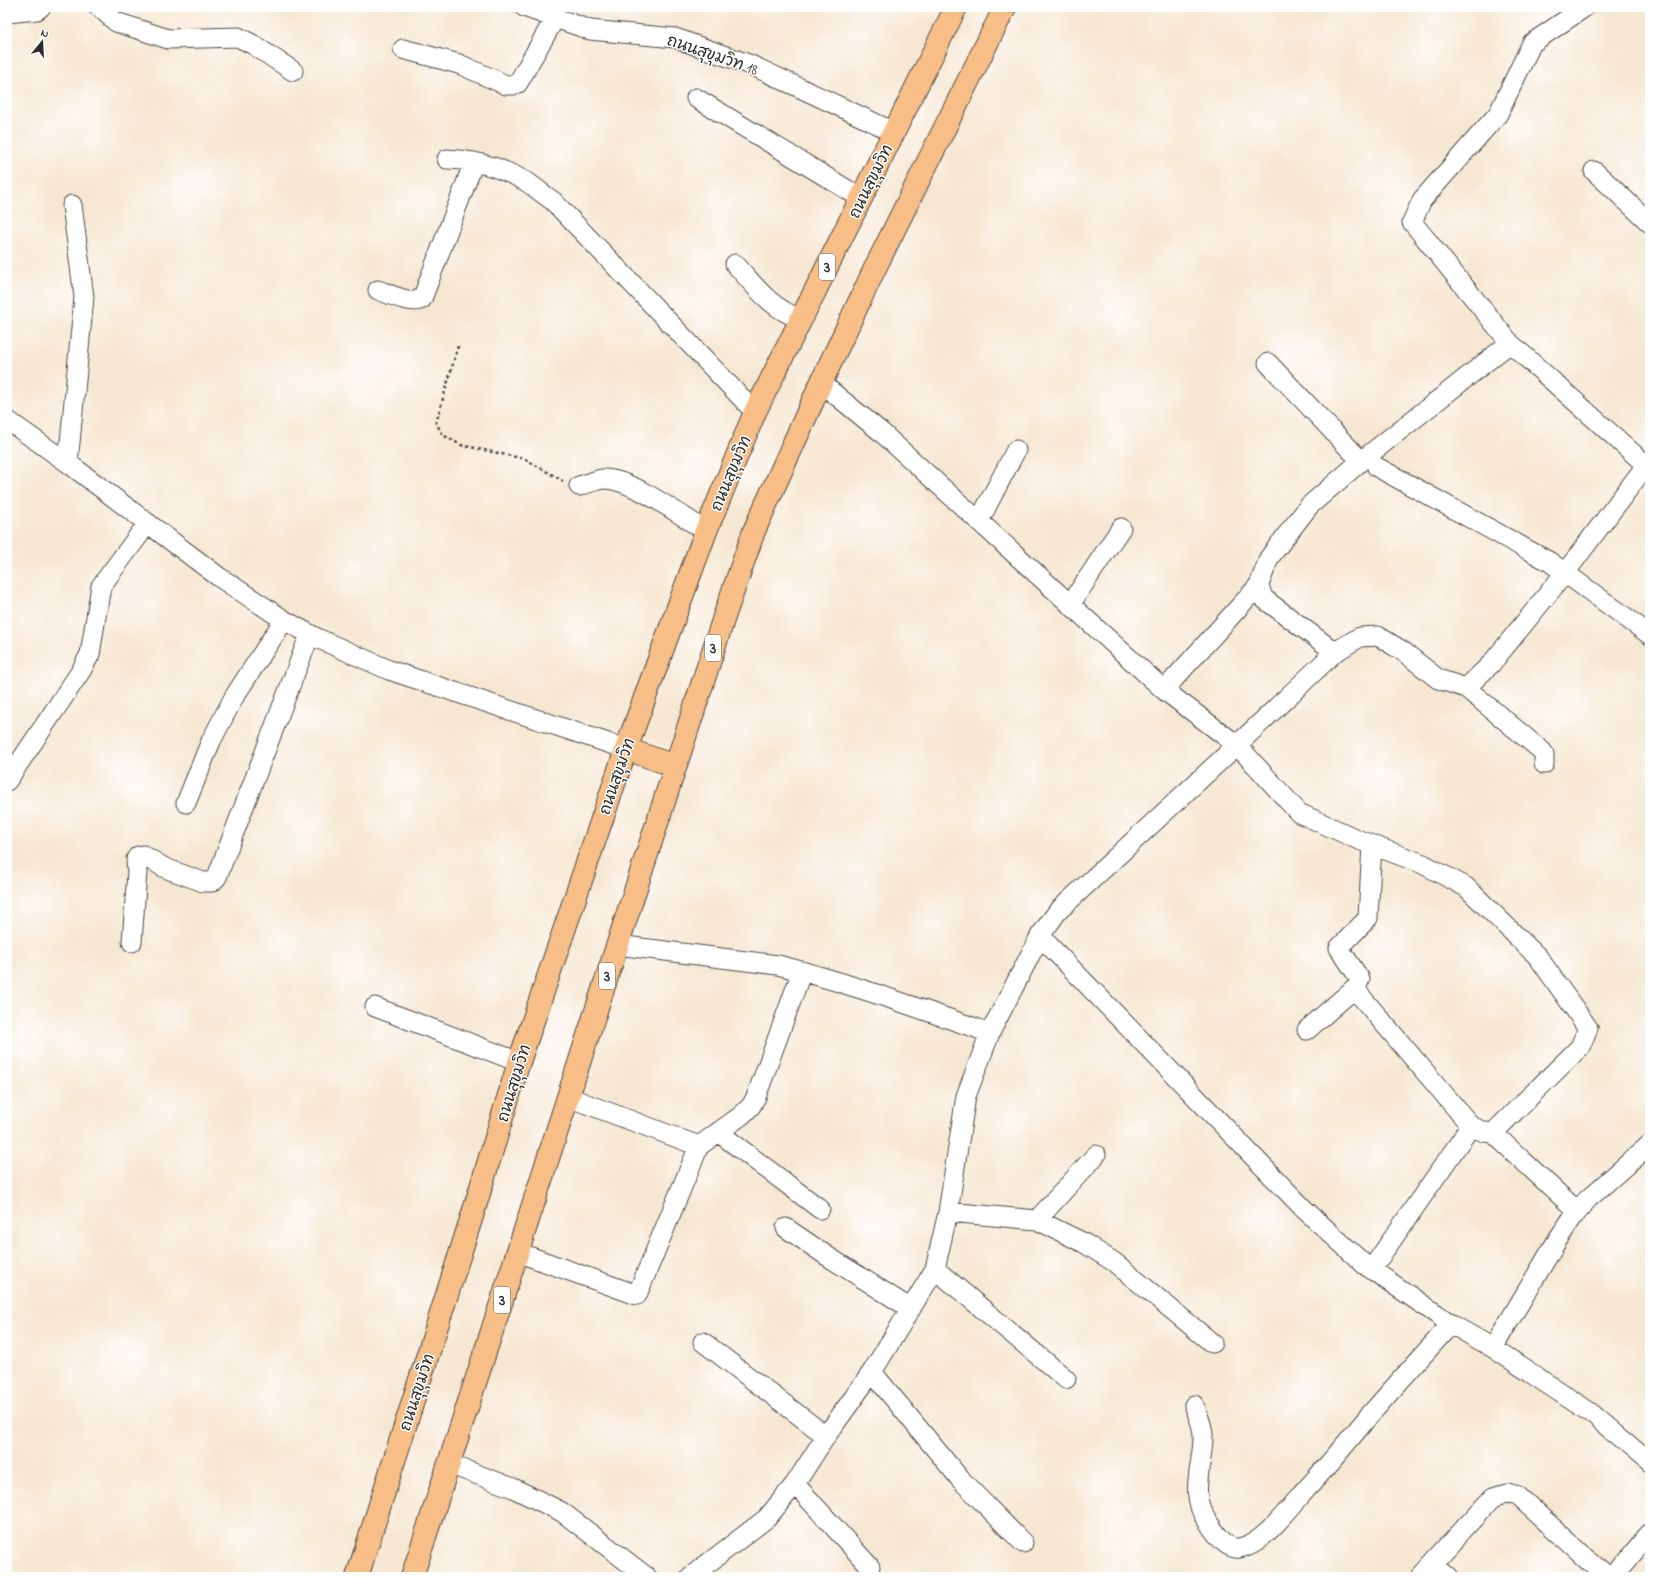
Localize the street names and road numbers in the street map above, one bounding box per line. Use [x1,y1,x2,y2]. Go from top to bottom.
street label: ถนนสุขุมวิท 18 [663,29,761,83]
street label: ถนนสุขุมวิท [843,141,900,223]
road number: 3 [819,254,835,280]
street label: ถนนสุขุมวิท [705,432,759,515]
road number: 3 [705,635,721,661]
street label: ถนนสุขุมวิท [594,735,642,818]
road number: 3 [599,963,615,989]
street label: ถนนสุขุมวิท [492,1042,538,1125]
road number: 3 [494,1287,510,1313]
street label: ถนนสุขุมวิท [394,1351,442,1434]

